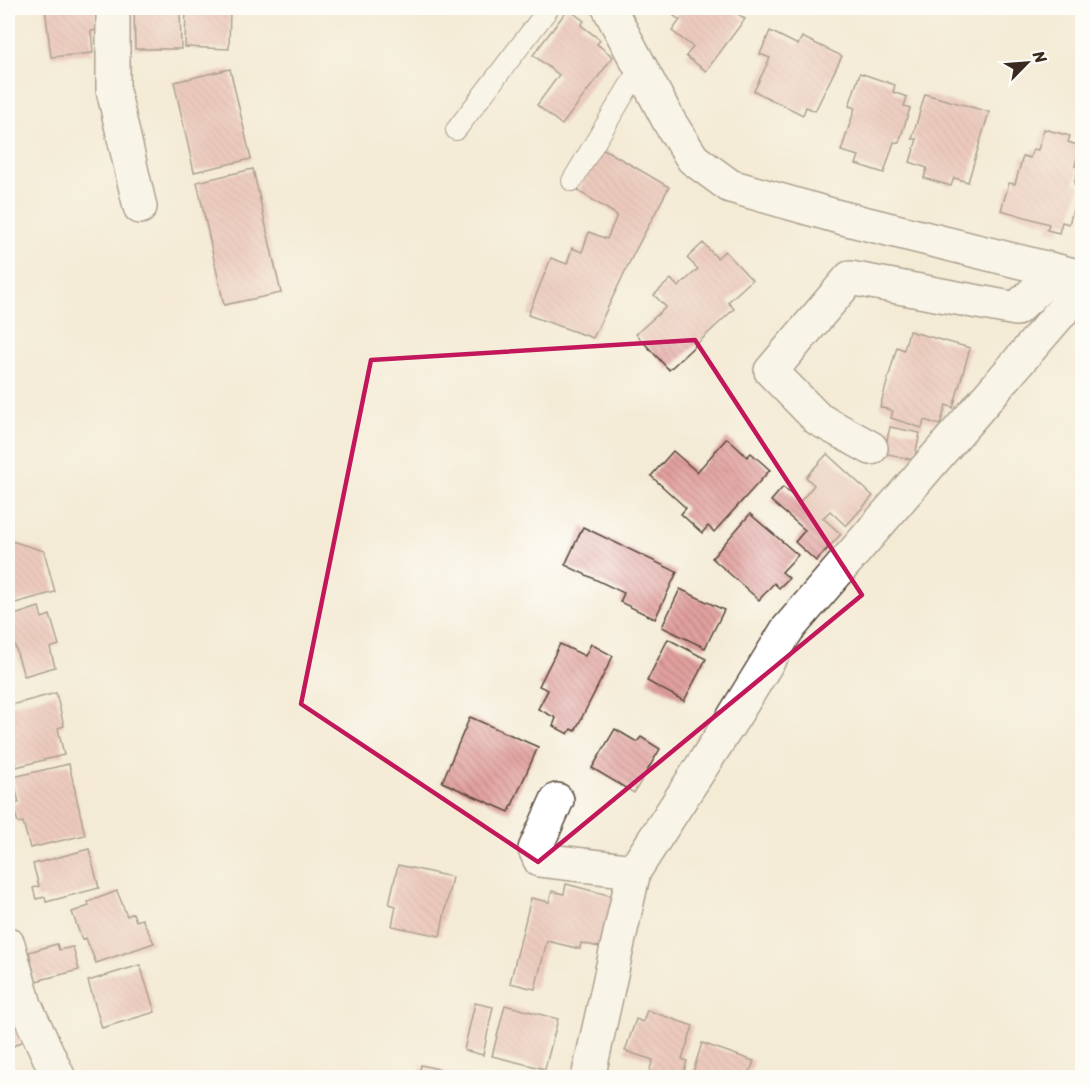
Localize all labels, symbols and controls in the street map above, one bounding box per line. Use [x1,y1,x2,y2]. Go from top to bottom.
north arrow [997,33,1057,93]
text: N [1024,45,1056,69]

